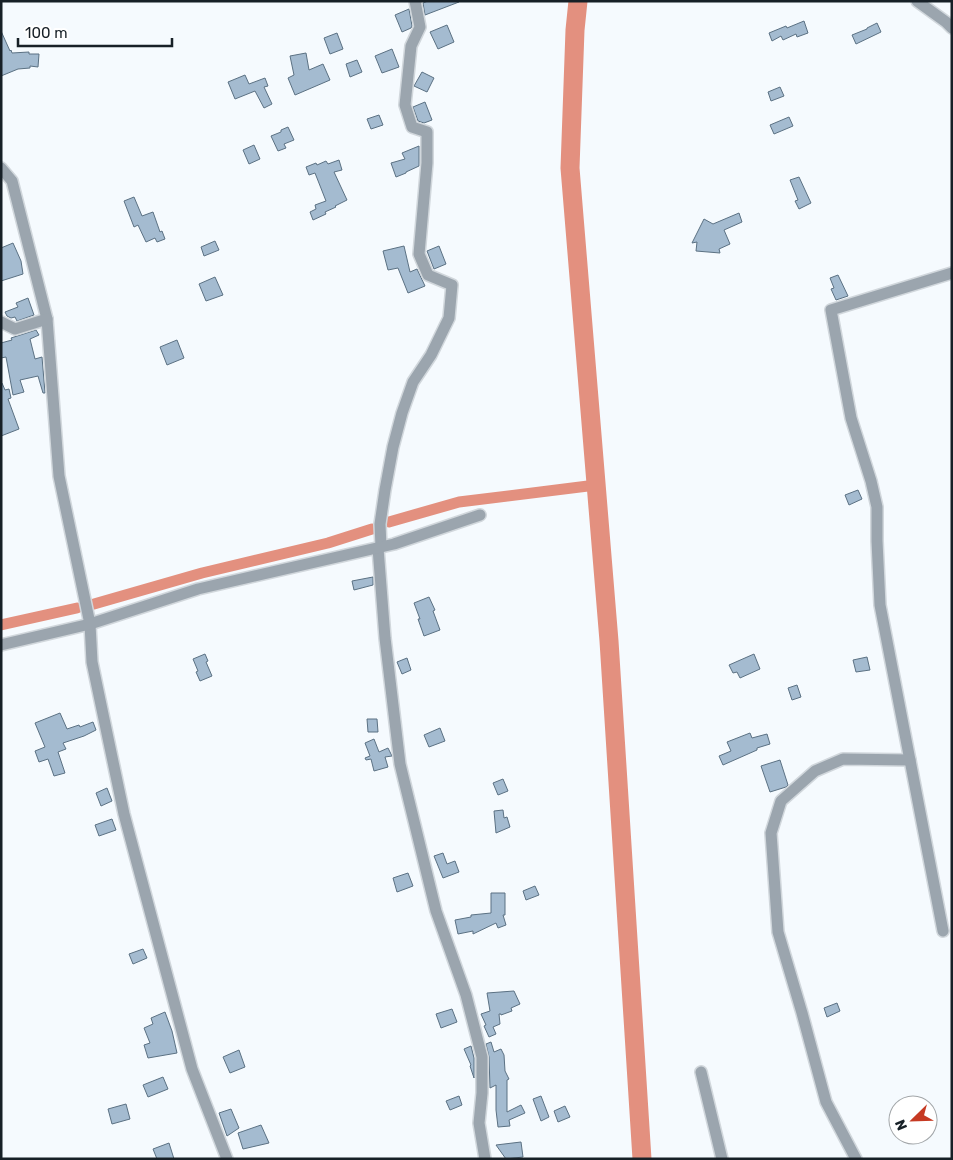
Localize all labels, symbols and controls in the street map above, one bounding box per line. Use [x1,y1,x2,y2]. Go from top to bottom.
scale bar [18,15,171,47]
text: 100 m [25,24,67,42]
north arrow [888,1095,938,1145]
text: N [892,1117,911,1133]

